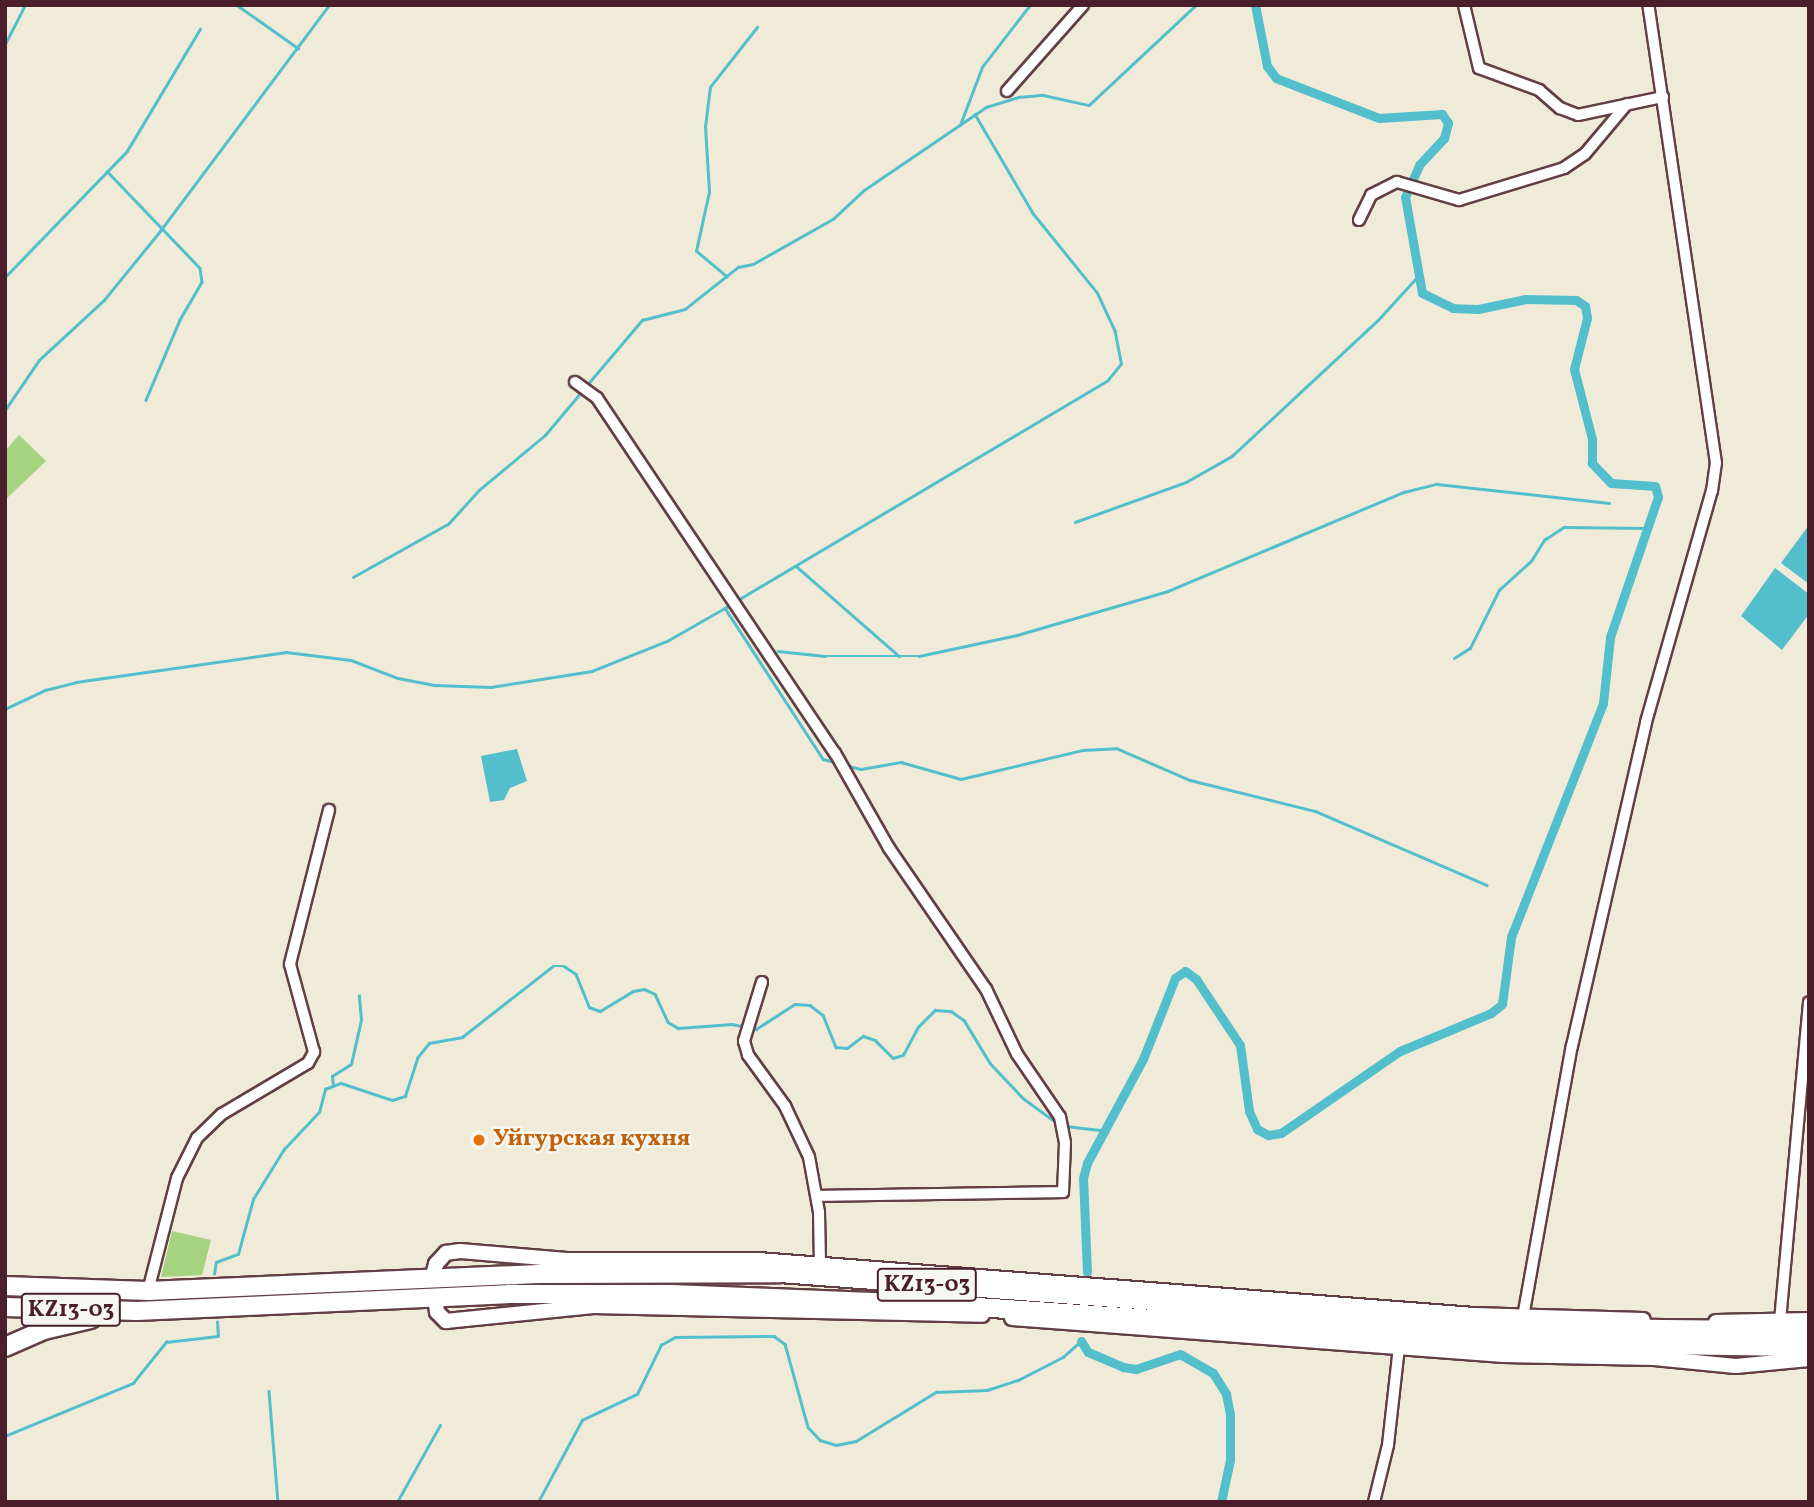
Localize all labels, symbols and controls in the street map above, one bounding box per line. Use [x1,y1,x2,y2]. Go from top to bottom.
place label: Уйгурская кухня [493,1126,690,1154]
marker: Уйгурская кухня [471,1132,487,1148]
road number: KZ13-03 [876,1266,978,1304]
road number: KZ13-03 [20,1290,122,1330]

